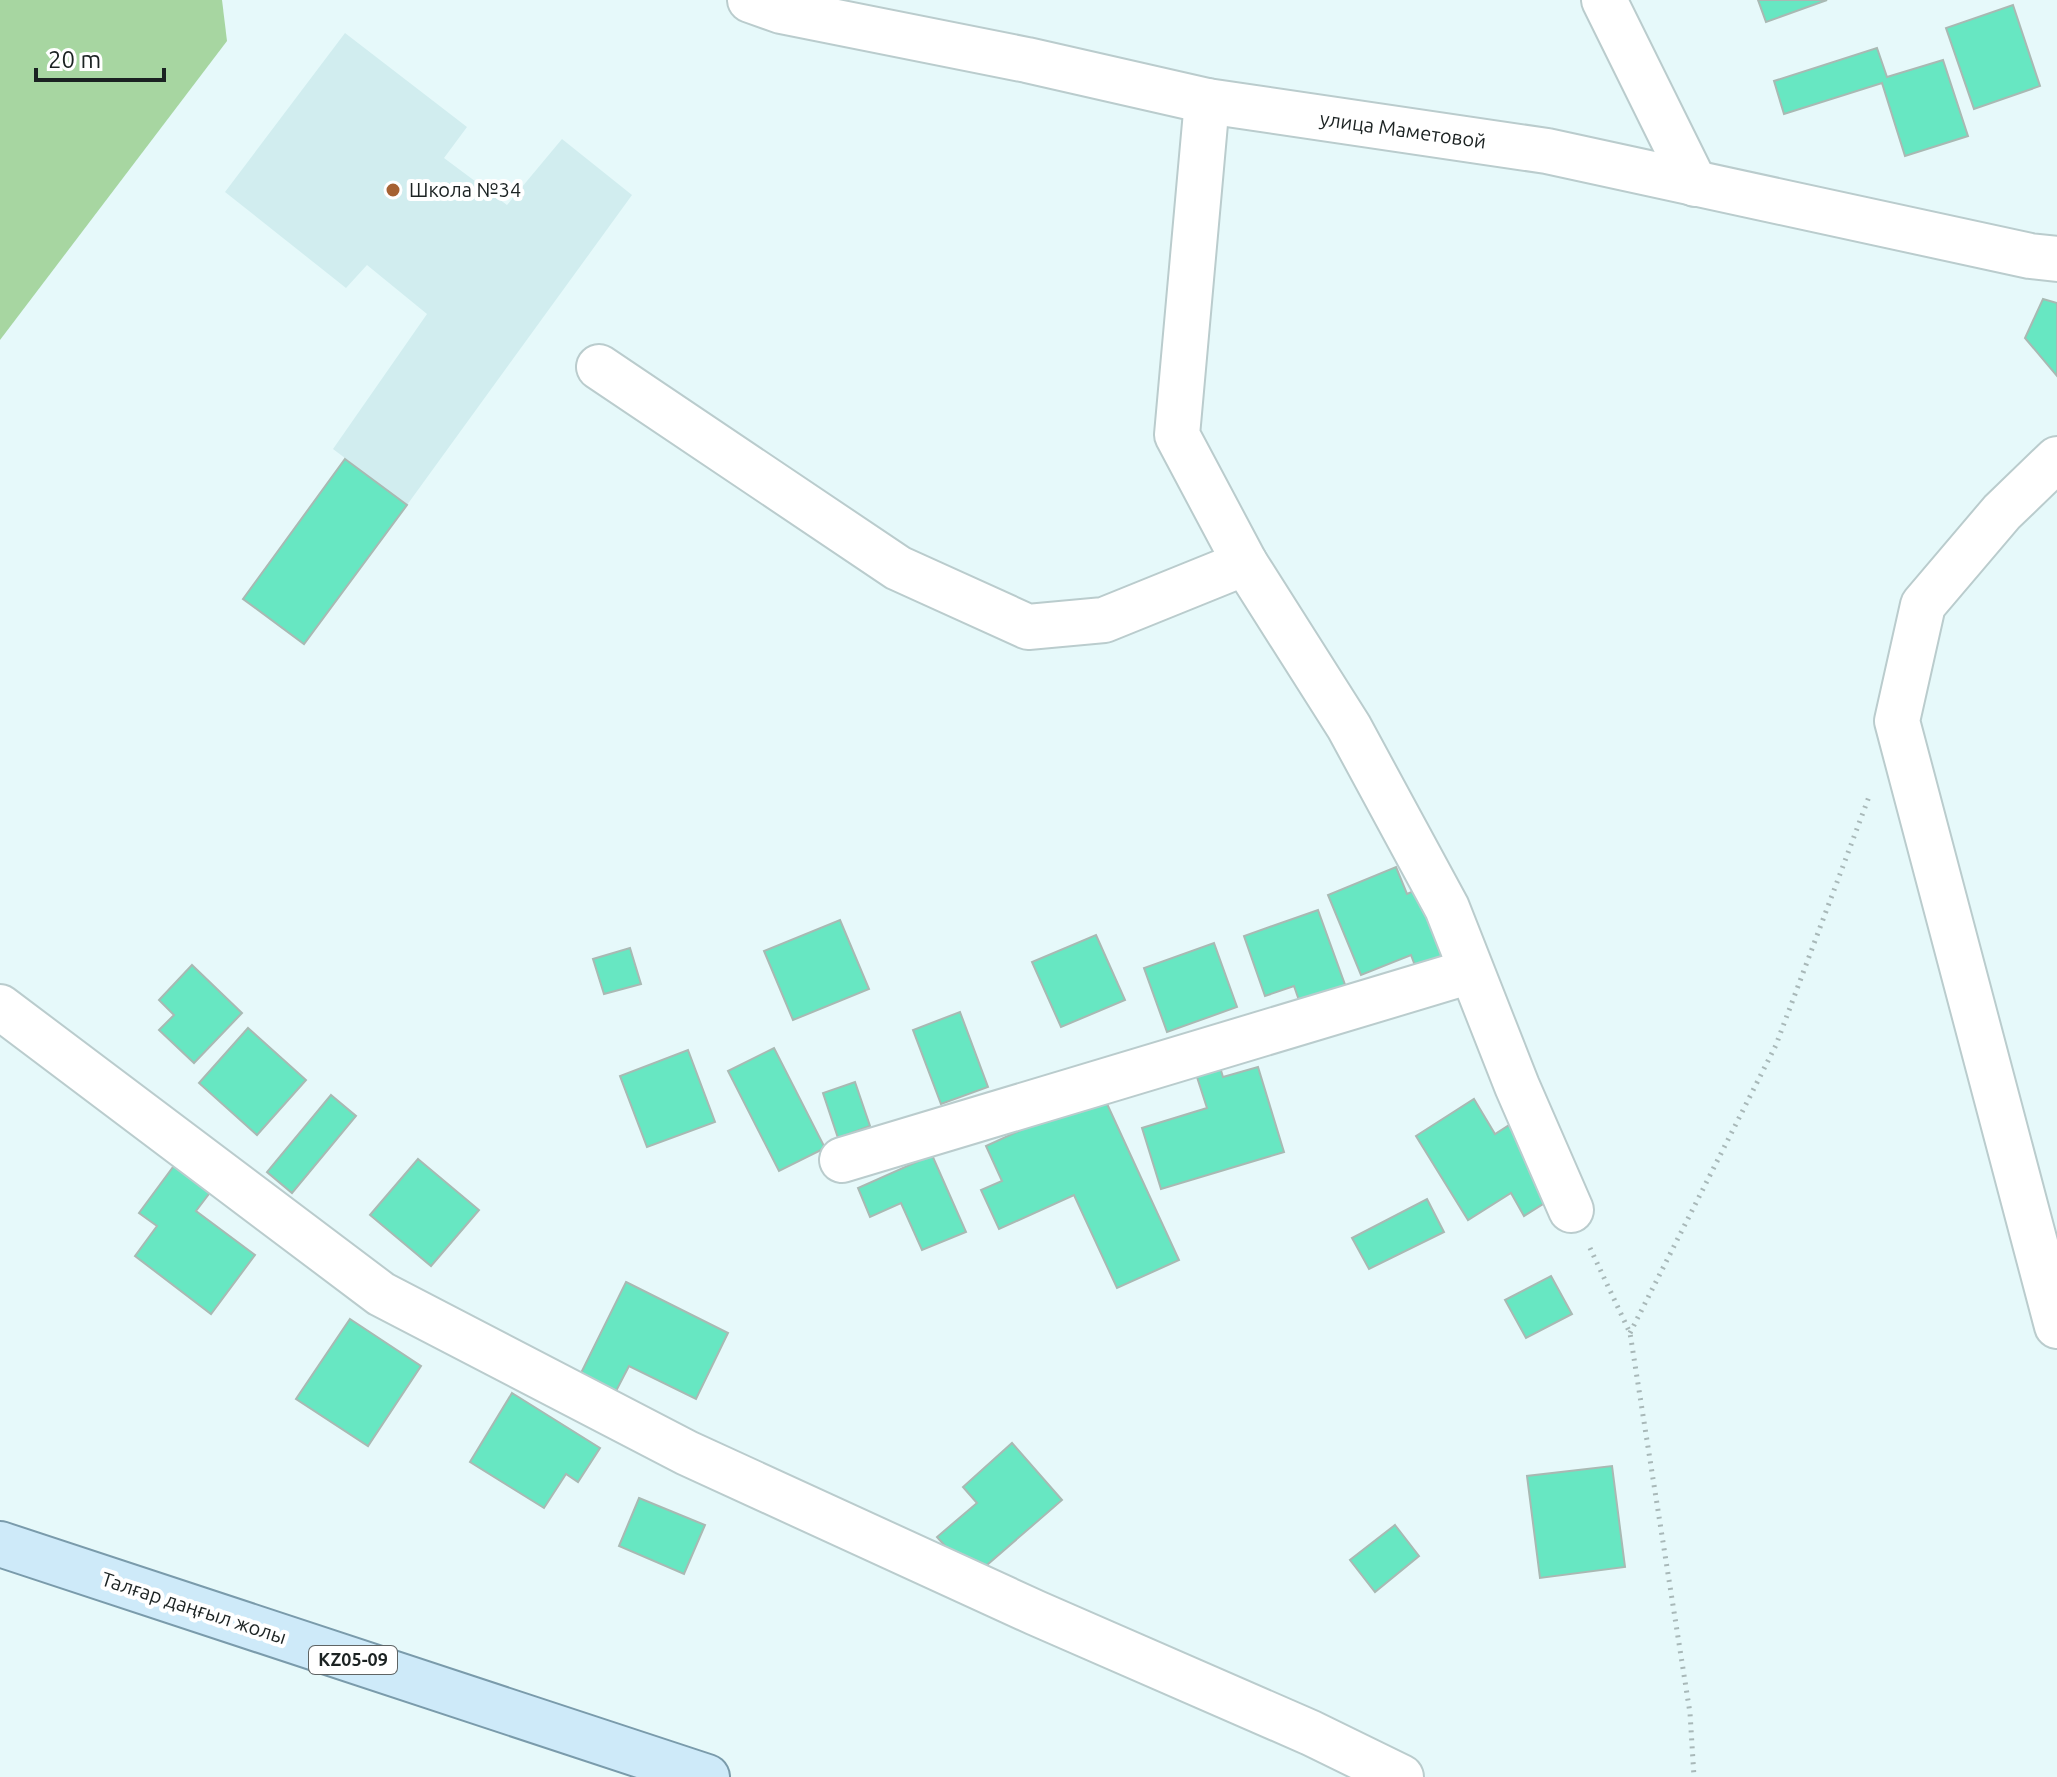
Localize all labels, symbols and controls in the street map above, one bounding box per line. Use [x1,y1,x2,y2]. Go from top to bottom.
scale bar [36,32,164,82]
text: 20 m [48,46,101,73]
street label: улица Маметовой [1318,106,1488,153]
place label: Школа №34 [409,178,521,201]
marker: Школа №34 [384,181,402,199]
street label: Талғар даңғыл жолы [99,1567,290,1648]
road number: KZ05-09 [309,1646,397,1674]

